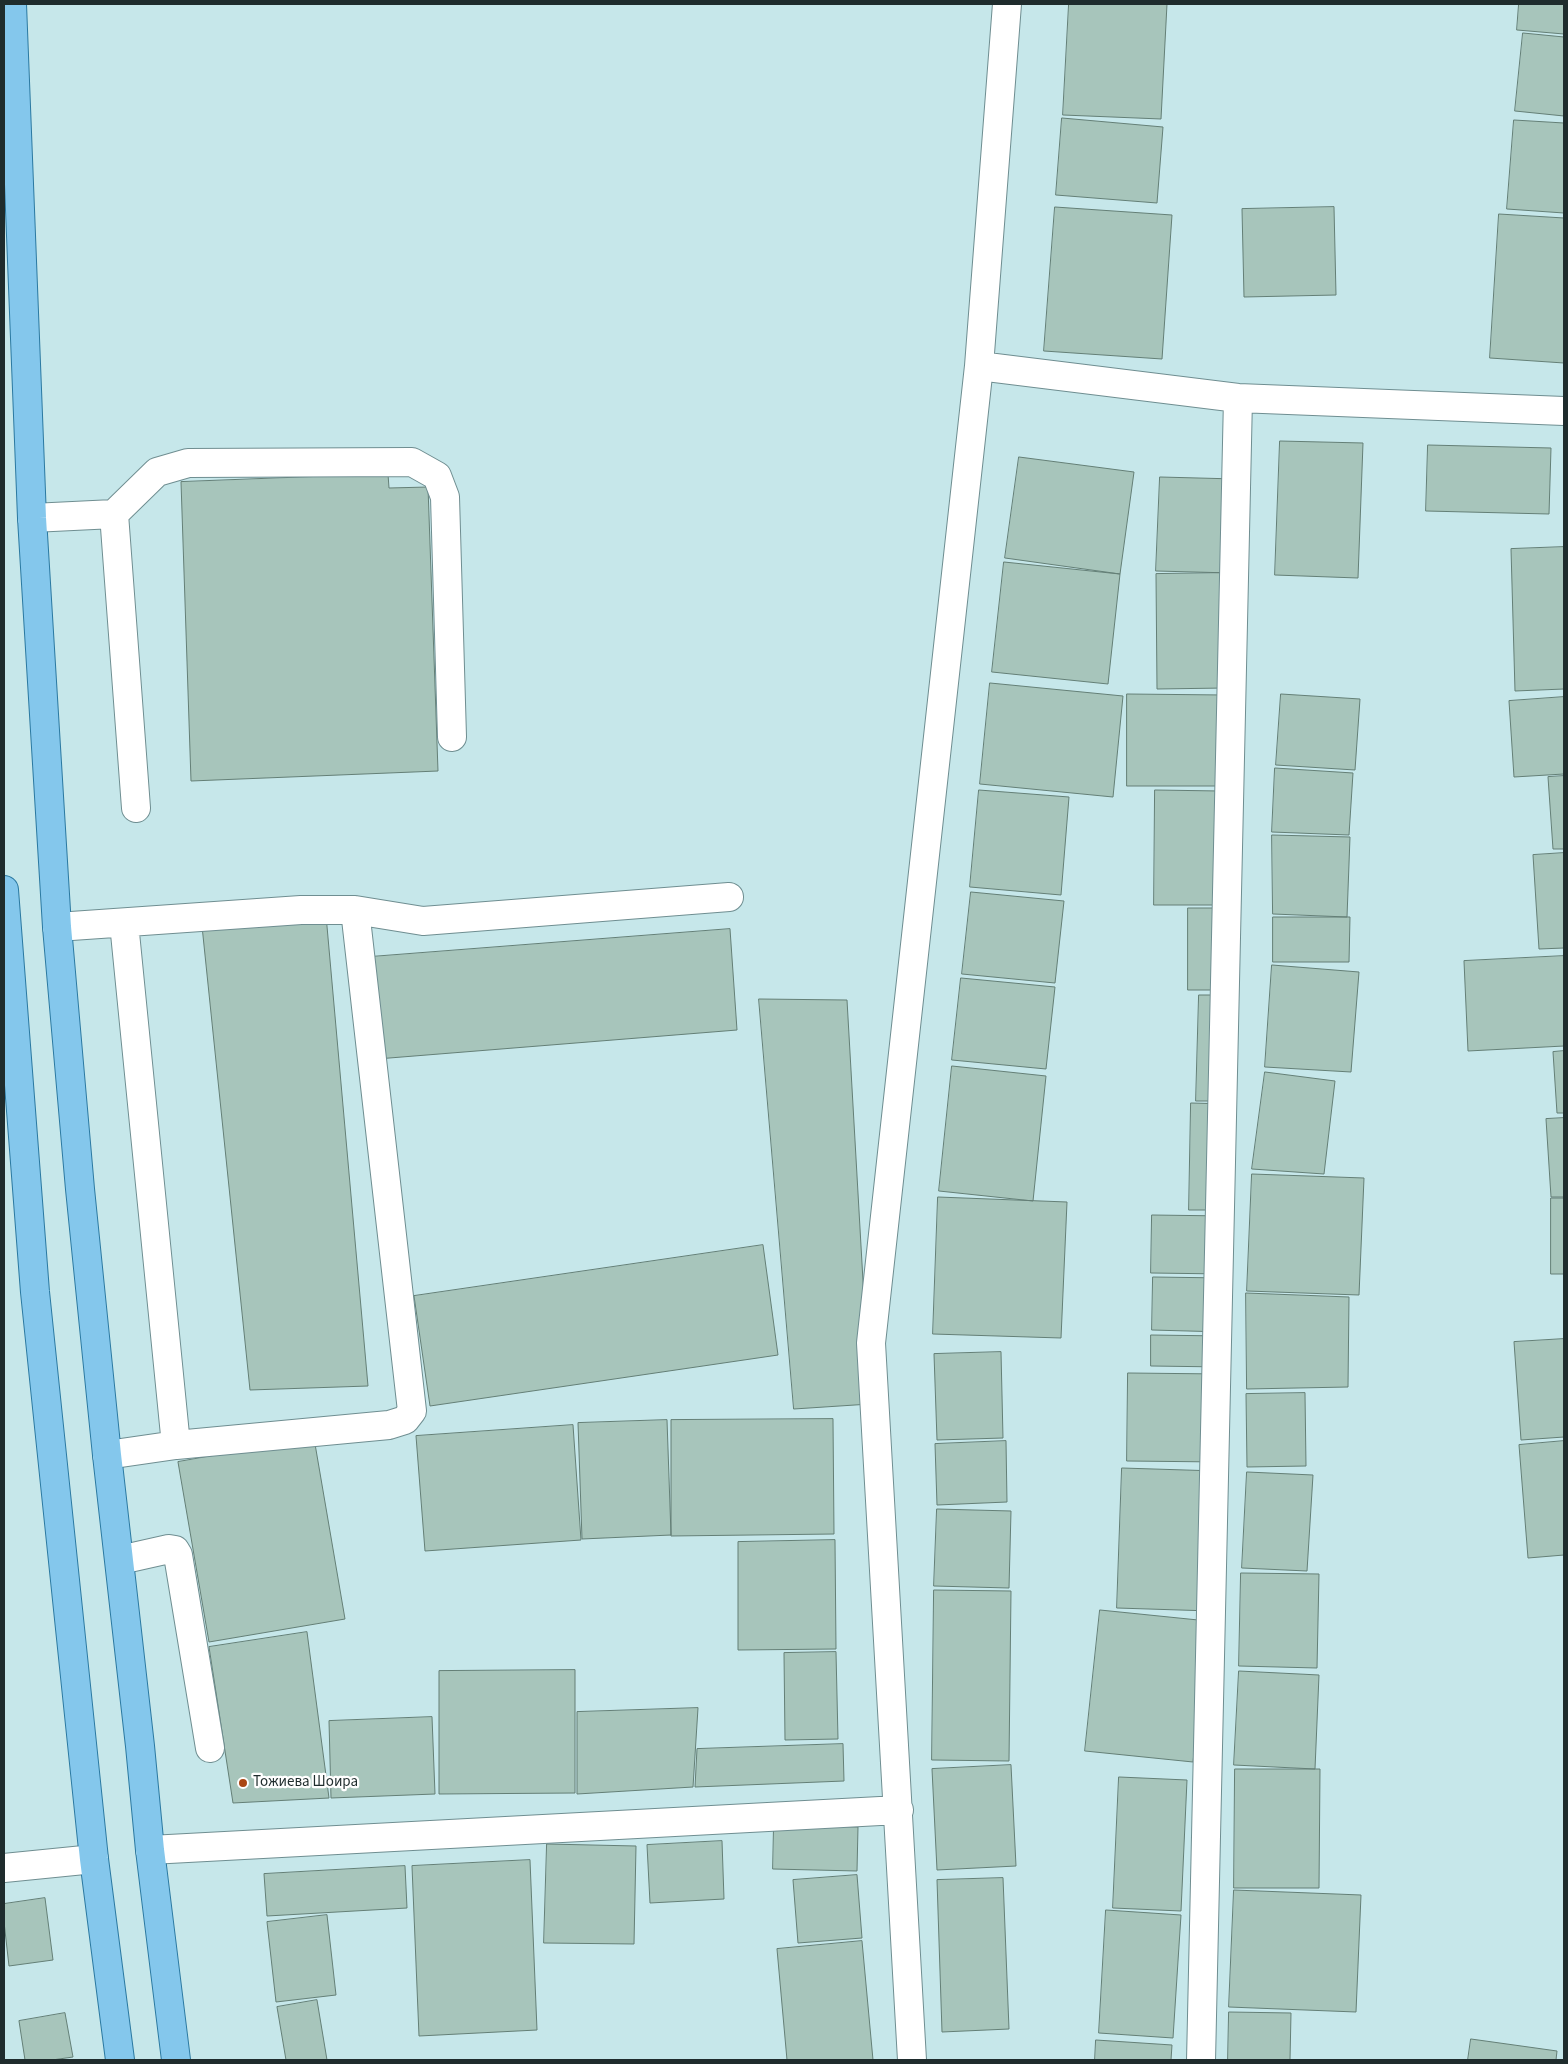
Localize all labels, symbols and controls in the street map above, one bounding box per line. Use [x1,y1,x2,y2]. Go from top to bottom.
place label: Тожиева Шоира [253,1774,358,1792]
marker: Тожиева Шоира [237,1777,249,1789]

